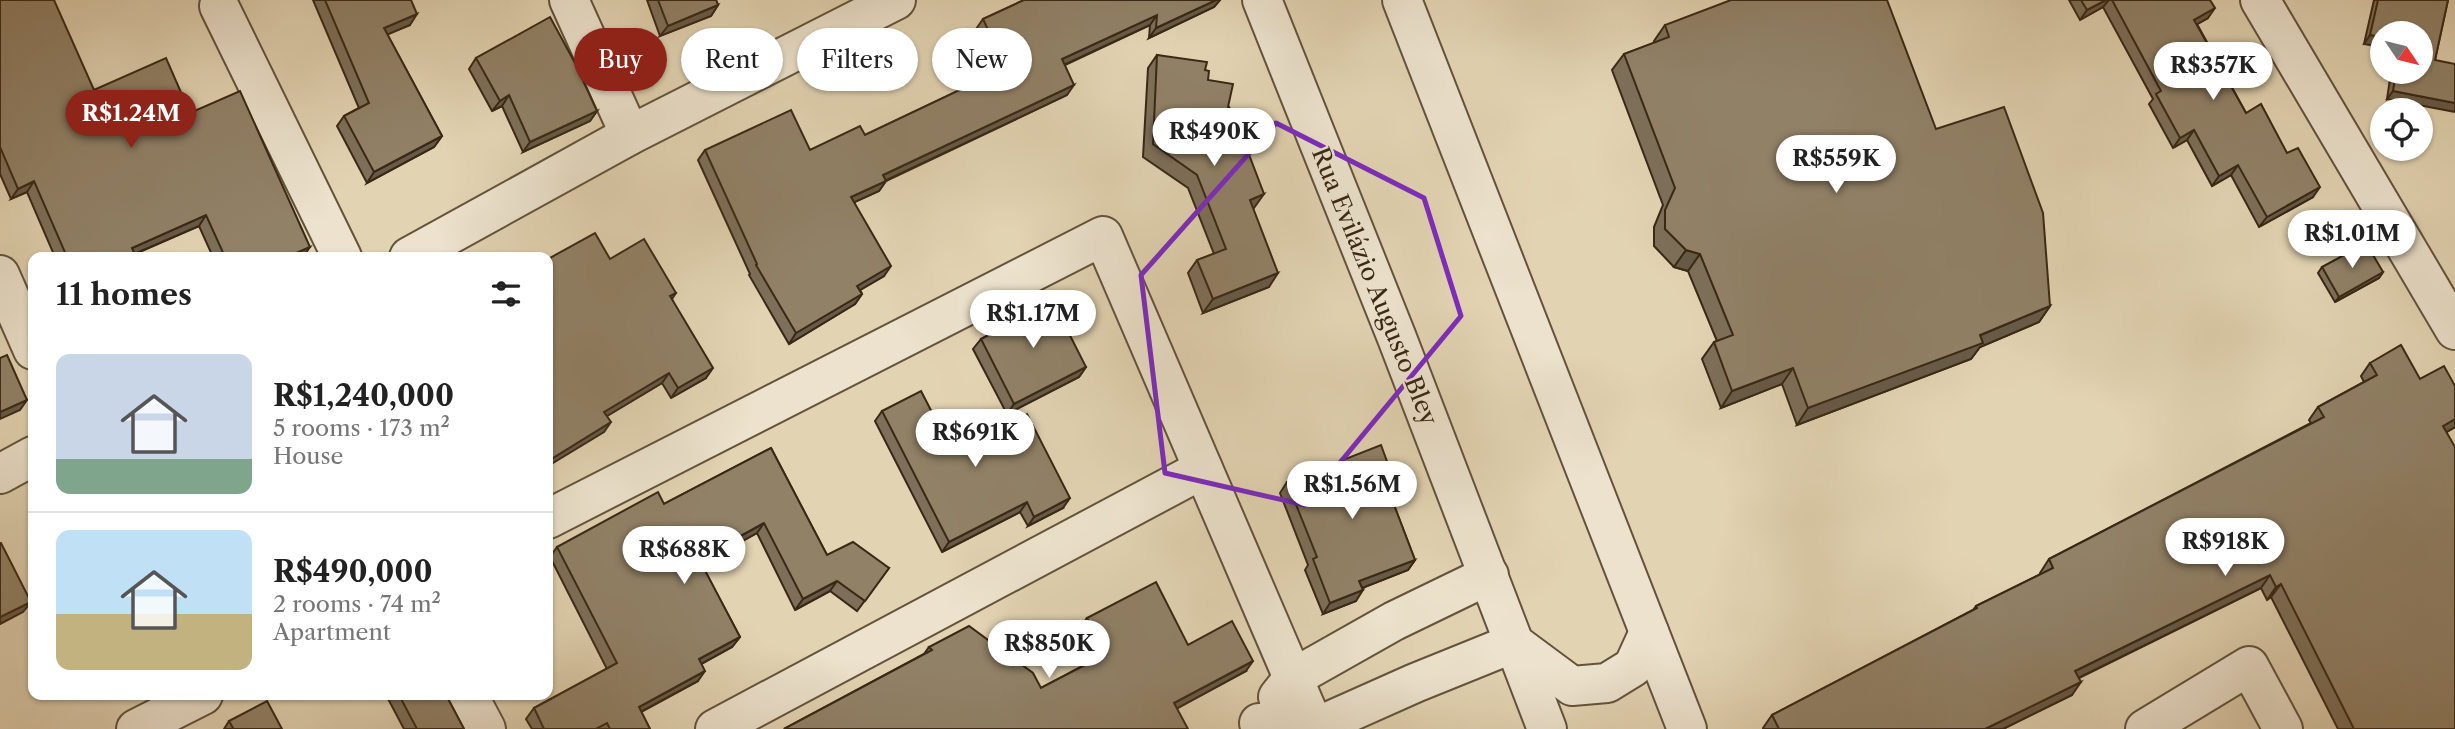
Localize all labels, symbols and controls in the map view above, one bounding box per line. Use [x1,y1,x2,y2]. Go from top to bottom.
north arrow [2370,21,2432,84]
map controls [2370,21,2433,161]
chip: Buy [574,28,667,91]
chip: Rent [681,28,783,91]
chip: Filters [797,28,918,91]
chip: New [932,28,1032,91]
pin: R$357K [2156,42,2270,102]
text: R$357K [2170,51,2256,79]
pin: R$1.24M [66,90,196,150]
button: locate [2370,98,2433,161]
text: R$1.24M [82,99,180,127]
pin: R$490K [1157,108,1271,168]
text: R$490K [1169,117,1259,145]
pin: R$559K [1779,136,1893,195]
street label: Rua Evilázio Augusto Bley [1306,143,1444,430]
text: R$559K [1792,144,1880,172]
pin: R$1.01M [2287,210,2417,270]
text: R$1.01M [2304,219,2400,247]
icon: filters [487,275,525,313]
text: 11 homes [56,276,192,313]
pin: R$1.17M [968,290,1098,350]
text: R$1.17M [986,299,1080,327]
text: R$1,240,000 [273,377,454,414]
icon: home [112,382,196,466]
pin: R$691K [918,410,1032,469]
text: 5 rooms · 173 m² [273,414,450,442]
text: R$691K [932,418,1018,446]
text: House [273,442,343,470]
pin: R$1.56M [1287,462,1417,521]
text: R$1.56M [1303,470,1401,498]
pin: R$918K [2168,518,2282,578]
pin: R$688K [627,526,741,586]
text: R$918K [2181,527,2269,555]
text: R$688K [639,535,730,563]
text: R$490,000 [273,553,433,590]
icon: home [112,558,196,642]
text: 2 rooms · 74 m² [273,590,441,618]
text: Apartment [273,618,391,646]
pin: R$850K [992,620,1106,680]
text: R$850K [1004,629,1094,657]

